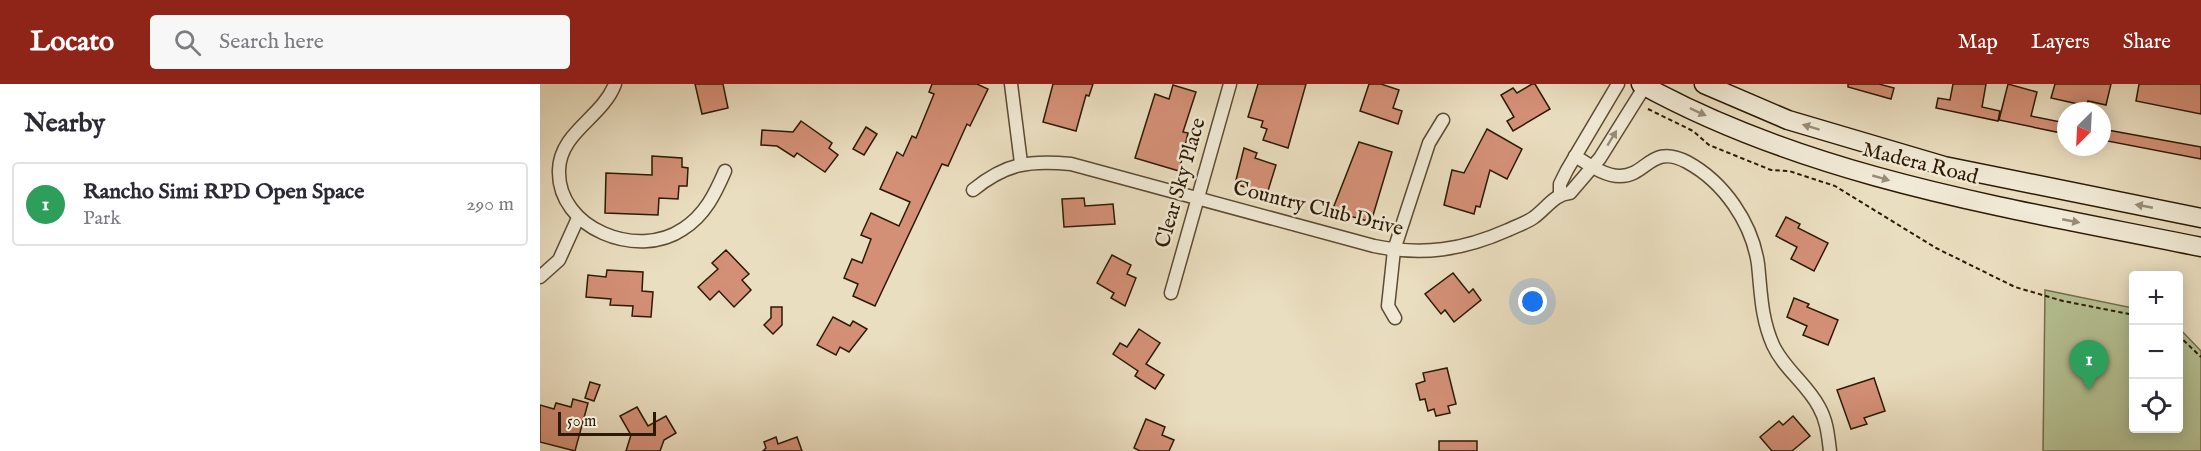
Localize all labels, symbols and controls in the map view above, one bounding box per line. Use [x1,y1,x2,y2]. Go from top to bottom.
search box [150,15,570,69]
text: Locato [30,25,114,60]
icon: search [171,26,204,59]
text: Search here [219,28,324,56]
text: Map [1958,29,1998,56]
text: Layers [2031,29,2090,56]
text: Share [2123,29,2171,56]
north arrow [2057,102,2111,156]
text: Nearby [24,107,105,140]
one-way arrow [1689,108,1706,117]
street label: Clear Sky Place [1150,114,1213,251]
one-way arrow [1802,122,1820,131]
one-way arrow [1606,130,1617,146]
street label: Madera Road [1859,137,1982,192]
one-way arrow [1872,174,1890,183]
street label: Country Club Drive [1230,175,1406,243]
text: Rancho Simi RPD Open Space [83,178,364,206]
text: 1 [42,192,49,217]
text: 290 m [466,192,514,217]
one-way arrow [2134,201,2153,210]
text: Park [83,206,121,231]
one-way arrow [2062,217,2081,226]
map controls [2129,271,2183,433]
button: + [2129,271,2183,325]
your location [1518,287,1547,316]
button: − [2129,325,2183,379]
pin: 1 [2070,340,2108,390]
button: locate [2129,379,2183,433]
scale bar [558,409,656,436]
text: 50 m [567,412,596,432]

